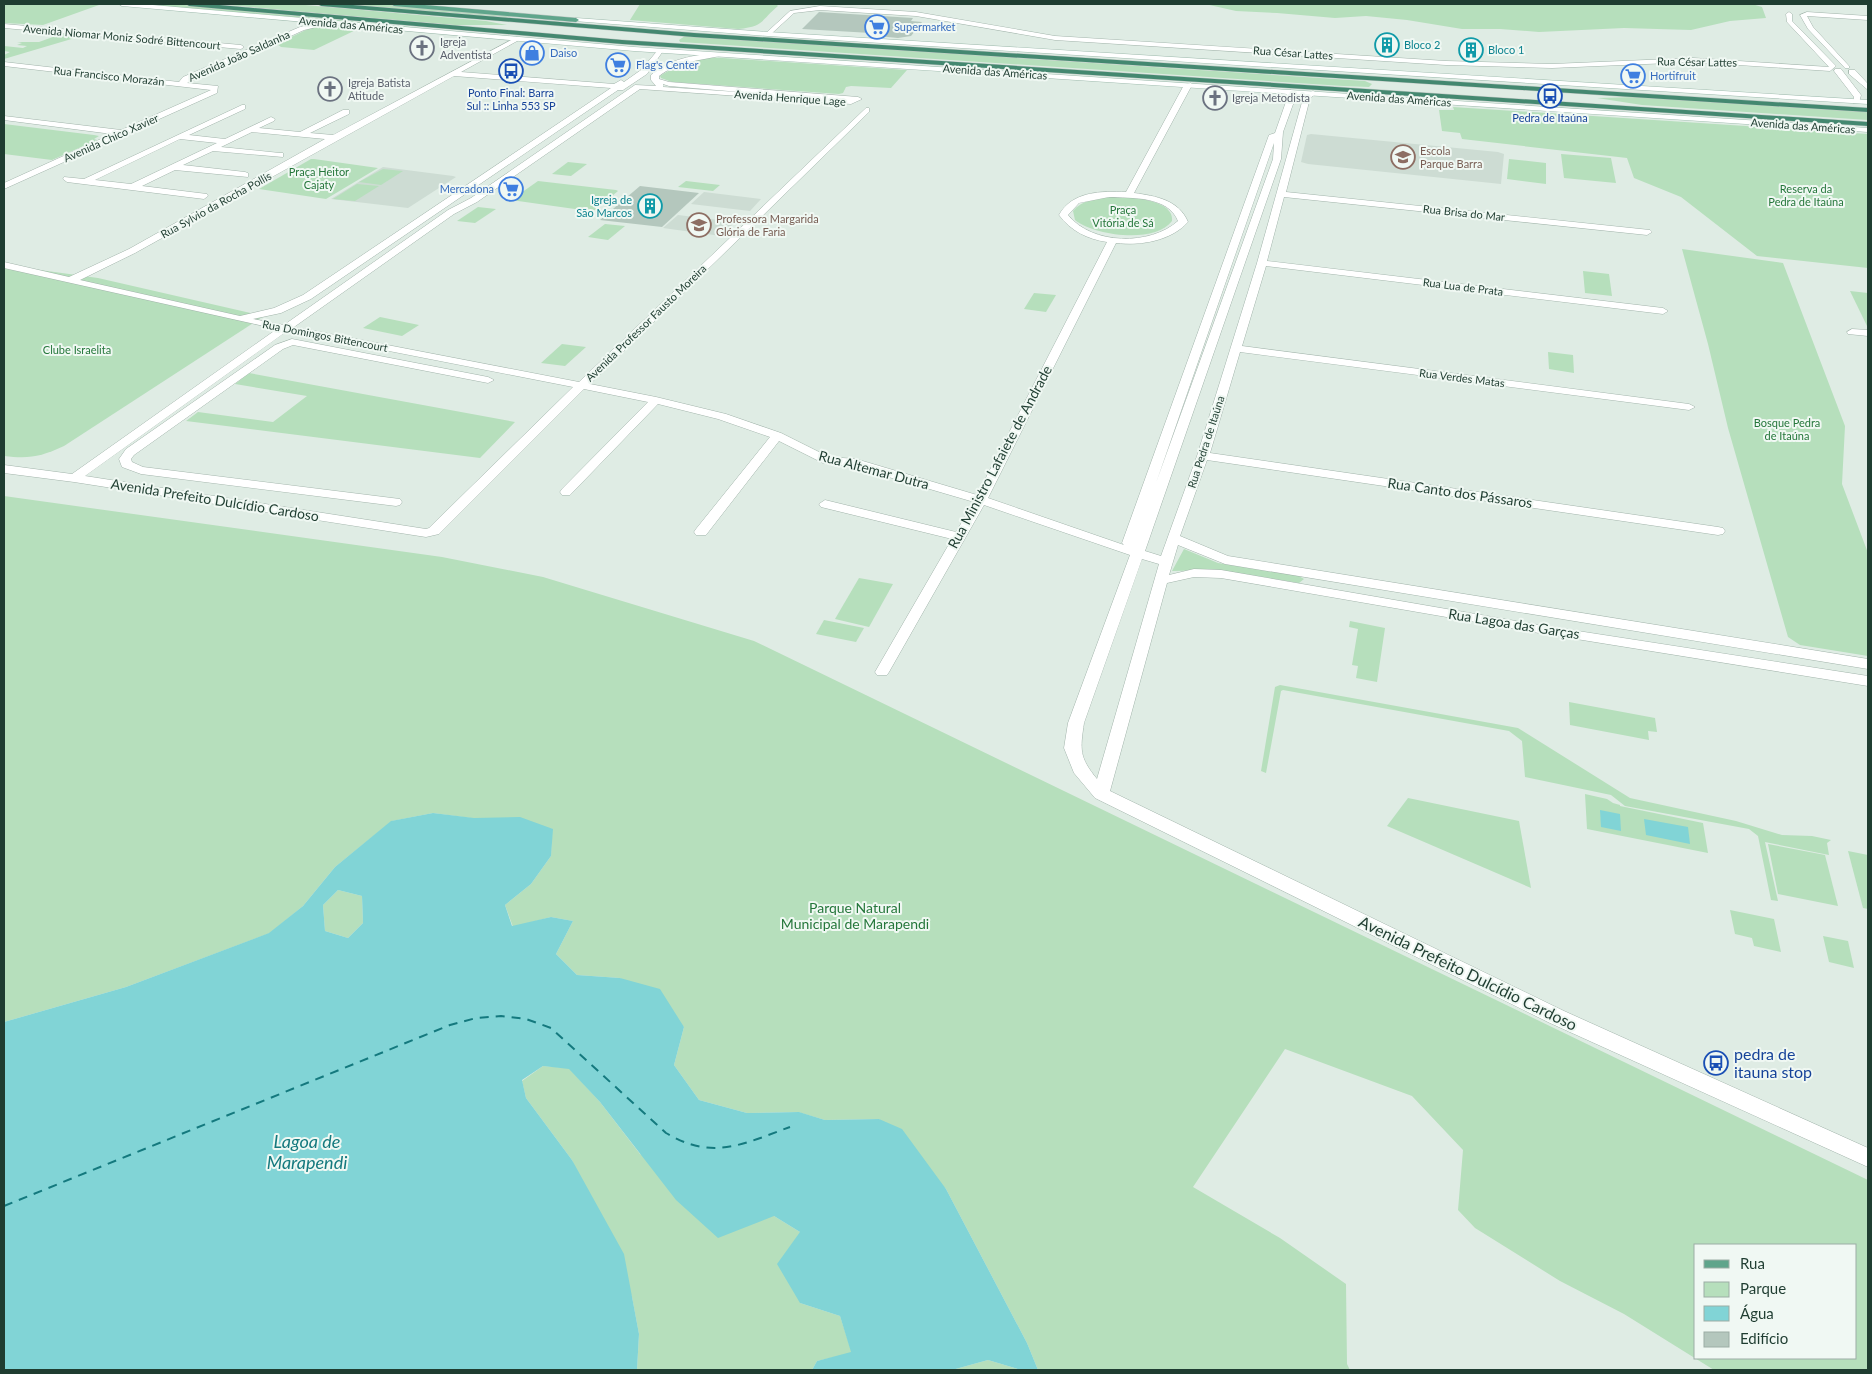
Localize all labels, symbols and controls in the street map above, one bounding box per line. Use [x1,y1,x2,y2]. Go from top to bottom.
street label: Avenida das Américas [298,13,404,36]
supermarket icon: Supermarket [864,14,890,40]
place label: Supermarket [894,20,956,33]
street label: Avenida Niomar Moniz Sodré Bittencourt [23,21,221,52]
street label: Avenida João Saldanha [186,27,292,84]
building icon: Bloco 2 [1374,32,1400,58]
church icon: Igreja Adventista [409,35,435,61]
place label: Igreja Adventista [440,35,492,61]
building icon: Bloco 1 [1458,37,1484,63]
place label: Bloco 2 [1404,38,1440,51]
shop icon: Daiso [519,40,545,66]
street label: Rua César Lattes [1253,43,1334,62]
place label: Bloco 1 [1488,43,1524,56]
place label: Daiso [550,46,577,59]
supermarket icon: Flag's Center [605,52,631,78]
street label: Rua César Lattes [1657,54,1737,69]
bus stop icon: Ponto Final: Barra Sul :: Linha 553 SP [498,58,524,84]
place label: Flag's Center [636,58,698,71]
street label: Avenida das Américas [942,61,1048,82]
street label: Rua Francisco Morazán [53,63,165,88]
supermarket icon: Hortifruit [1620,63,1646,89]
place label: Hortifruit [1650,69,1696,82]
church icon: Igreja Batista Atitude [317,76,343,102]
place label: Igreja Batista Atitude [348,76,411,102]
bus stop icon: Pedra de Itaúna [1537,83,1563,109]
church icon: Igreja Metodista [1202,85,1228,111]
place label: Ponto Final: Barra Sul :: Linha 553 SP [466,86,556,112]
street label: Avenida Henrique Lage [734,87,846,108]
street label: Avenida das Américas [1346,88,1452,109]
place label: Igreja Metodista [1232,91,1310,104]
street label: Avenida Chico Xavier [61,111,160,164]
place label: Pedra de Itaúna [1512,111,1588,124]
street label: Avenida das Américas [1750,115,1856,136]
school or university icon: Escola Parque Barra [1390,144,1416,170]
place label: Escola Parque Barra [1420,144,1482,170]
park label: Praça Heitor Cajaty [289,165,349,191]
street label: Rua Sylvio da Rocha Pollis [158,169,274,240]
supermarket icon: Mercadona [498,176,524,202]
place label: Mercadona [440,182,494,195]
park label: Reserva da Pedra de Itaúna [1768,182,1844,208]
place label: Igreja de São Marcos [576,193,632,219]
building icon: Igreja de São Marcos [637,193,663,219]
street label: Rua Brisa do Mar [1422,202,1506,223]
park label: Praça Vitória de Sá [1092,203,1154,229]
school or university icon: Professora Margarida Glória de Faria [686,212,712,238]
place label: Professora Margarida Glória de Faria [716,212,819,238]
street label: Avenida Professor Fausto Moreira [583,262,709,384]
street label: Rua Lua de Prata [1422,275,1504,298]
street label: Rua Domingos Bittencourt [261,317,389,354]
park label: Clube Israelita [43,343,111,356]
street label: Rua Ministro Lafaiete de Andrade [944,362,1055,551]
street label: Rua Verdes Matas [1419,366,1506,389]
street label: Rua Pedra de Itaúna [1184,394,1227,490]
park label: Bosque Pedra de Itaúna [1754,416,1820,442]
street label: Rua Altemar Dutra [817,447,931,492]
street label: Rua Canto dos Pássaros [1387,474,1533,511]
street label: Avenida Prefeito Dulcídio Cardoso [110,475,320,524]
street label: Rua Lagoa das Garças [1447,605,1581,642]
park label: Parque Natural Municipal de Marapendi [781,899,929,932]
street label: Avenida Prefeito Dulcídio Cardoso [1356,911,1581,1034]
place label: pedra de itauna stop [1734,1044,1812,1081]
bus stop icon: pedra de itauna stop [1703,1050,1729,1076]
water label: Lagoa de Marapendi [267,1130,347,1173]
legend [1694,1244,1857,1359]
text: Rua [1740,1254,1765,1272]
text: Parque [1740,1279,1786,1297]
text: Água [1740,1304,1774,1322]
text: Edifício [1740,1329,1788,1347]

